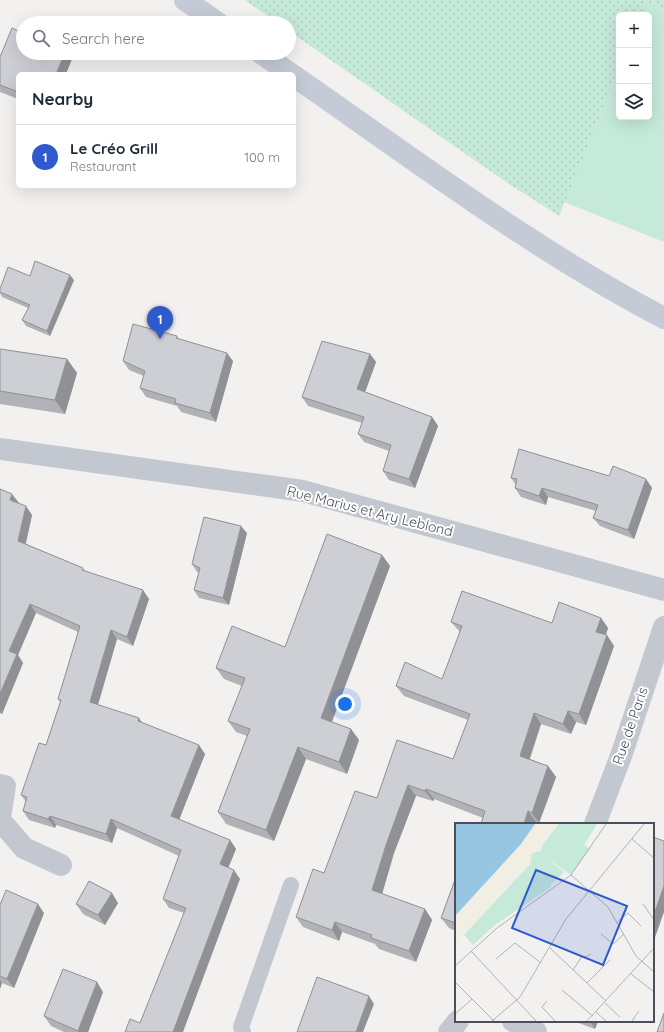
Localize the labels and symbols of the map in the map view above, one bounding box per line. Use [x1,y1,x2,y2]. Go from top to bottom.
pin: 1 [147,306,173,339]
street label: Rue Marius et Ary Leblond [285,482,455,540]
street label: Rue de Paris [608,685,652,767]
your location [335,694,355,714]
inset map [455,823,654,1022]

